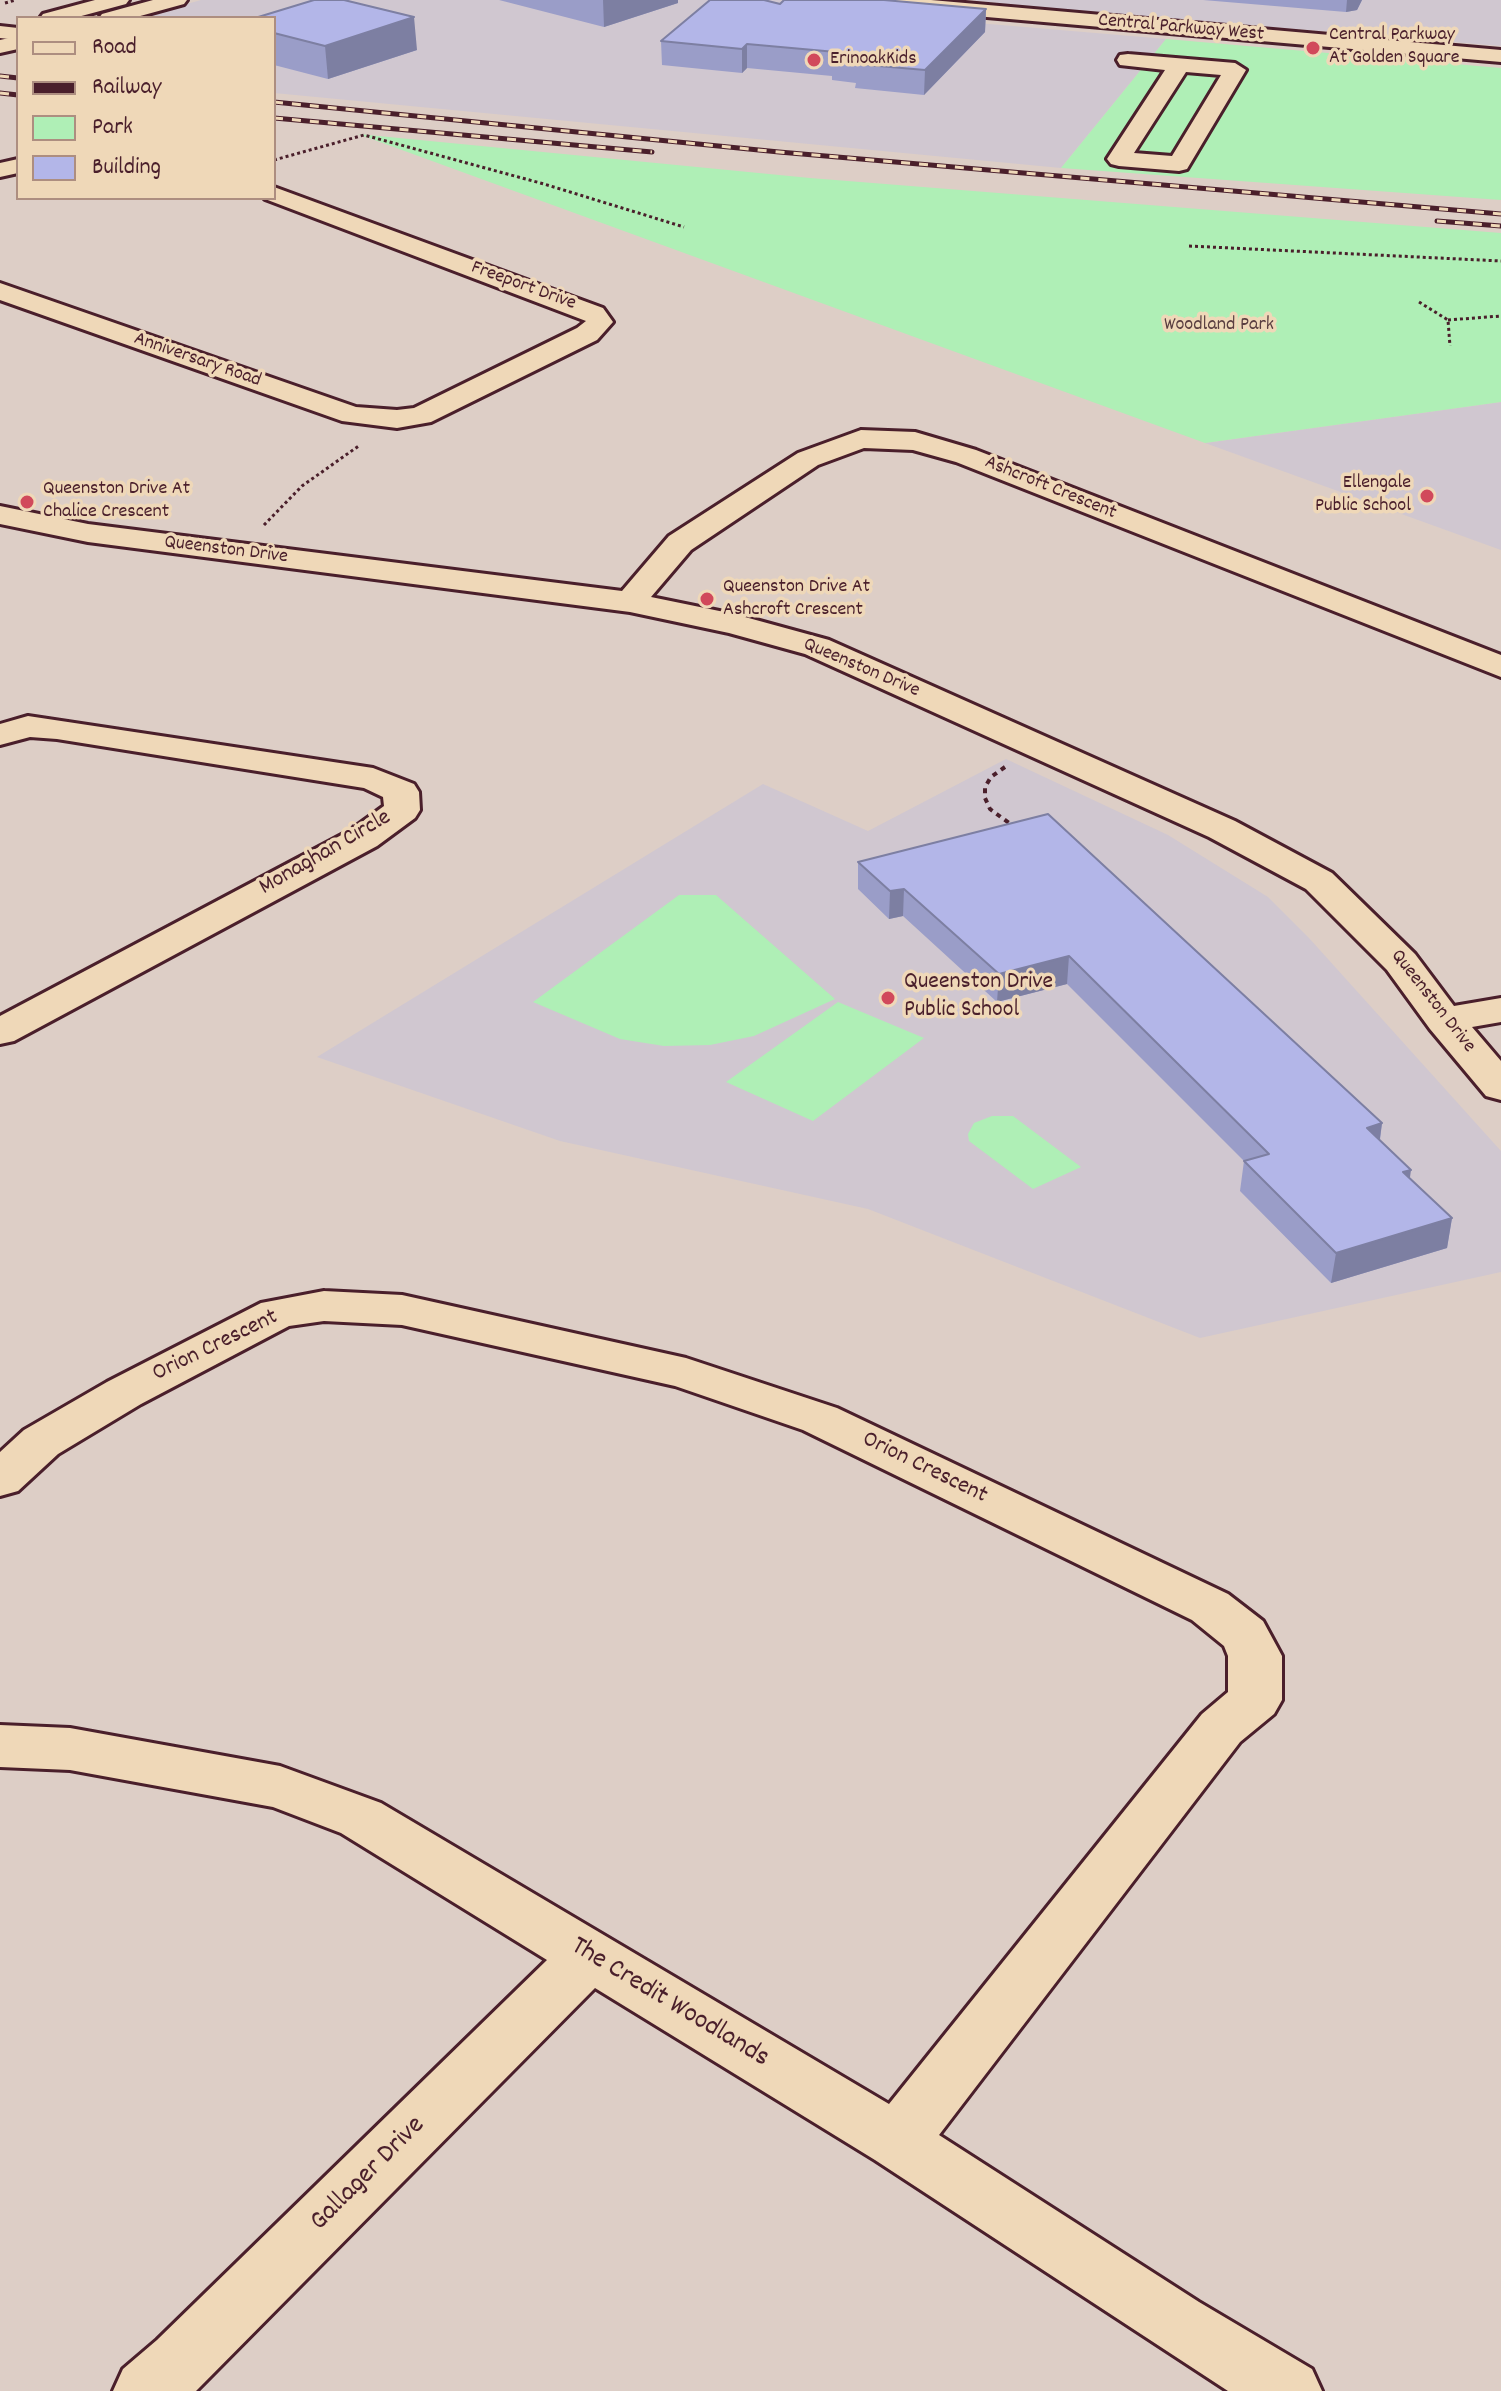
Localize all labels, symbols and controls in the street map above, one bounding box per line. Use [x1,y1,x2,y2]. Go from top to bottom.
street label: Central Parkway West [1097,10,1265,48]
legend [16,16,276,200]
place label: Central Parkway At Golden Square [1329,24,1460,71]
text: Road [92,31,137,65]
marker: Central Parkway At Golden Square [1304,39,1322,57]
place label: ErinoakKids [830,48,917,72]
marker: ErinoakKids [805,51,823,69]
text: Railway [92,71,161,105]
text: Park [92,111,133,145]
text: Building [92,151,161,185]
street label: Freeport Drive [467,257,579,317]
park label: Woodland Park [1164,314,1274,338]
street label: Anniversary Road [130,328,264,394]
street label: Ashcroft Crescent [981,452,1119,526]
place label: Ellengale Public School [1315,472,1411,519]
place label: Queenston Drive At Chalice Crescent [43,478,190,525]
marker: Ellengale Public School [1418,487,1436,505]
marker: Queenston Drive At Chalice Crescent [18,493,36,511]
street label: Queenston Drive [163,532,289,570]
place label: Queenston Drive At Ashcroft Crescent [723,576,870,623]
marker: Queenston Drive At Ashcroft Crescent [698,590,716,608]
street label: Queenston Drive [799,634,923,704]
street label: Monaghan Circle [255,805,397,903]
street label: Queenston Drive [1384,946,1480,1058]
place label: Queenston Drive Public School [904,970,1053,1026]
marker: Queenston Drive Public School [879,989,897,1007]
street label: Orion Crescent [149,1304,283,1390]
street label: Orion Crescent [857,1426,991,1512]
street label: The Credit Woodlands [563,1931,775,2077]
street label: Gallager Drive [304,2110,434,2240]

